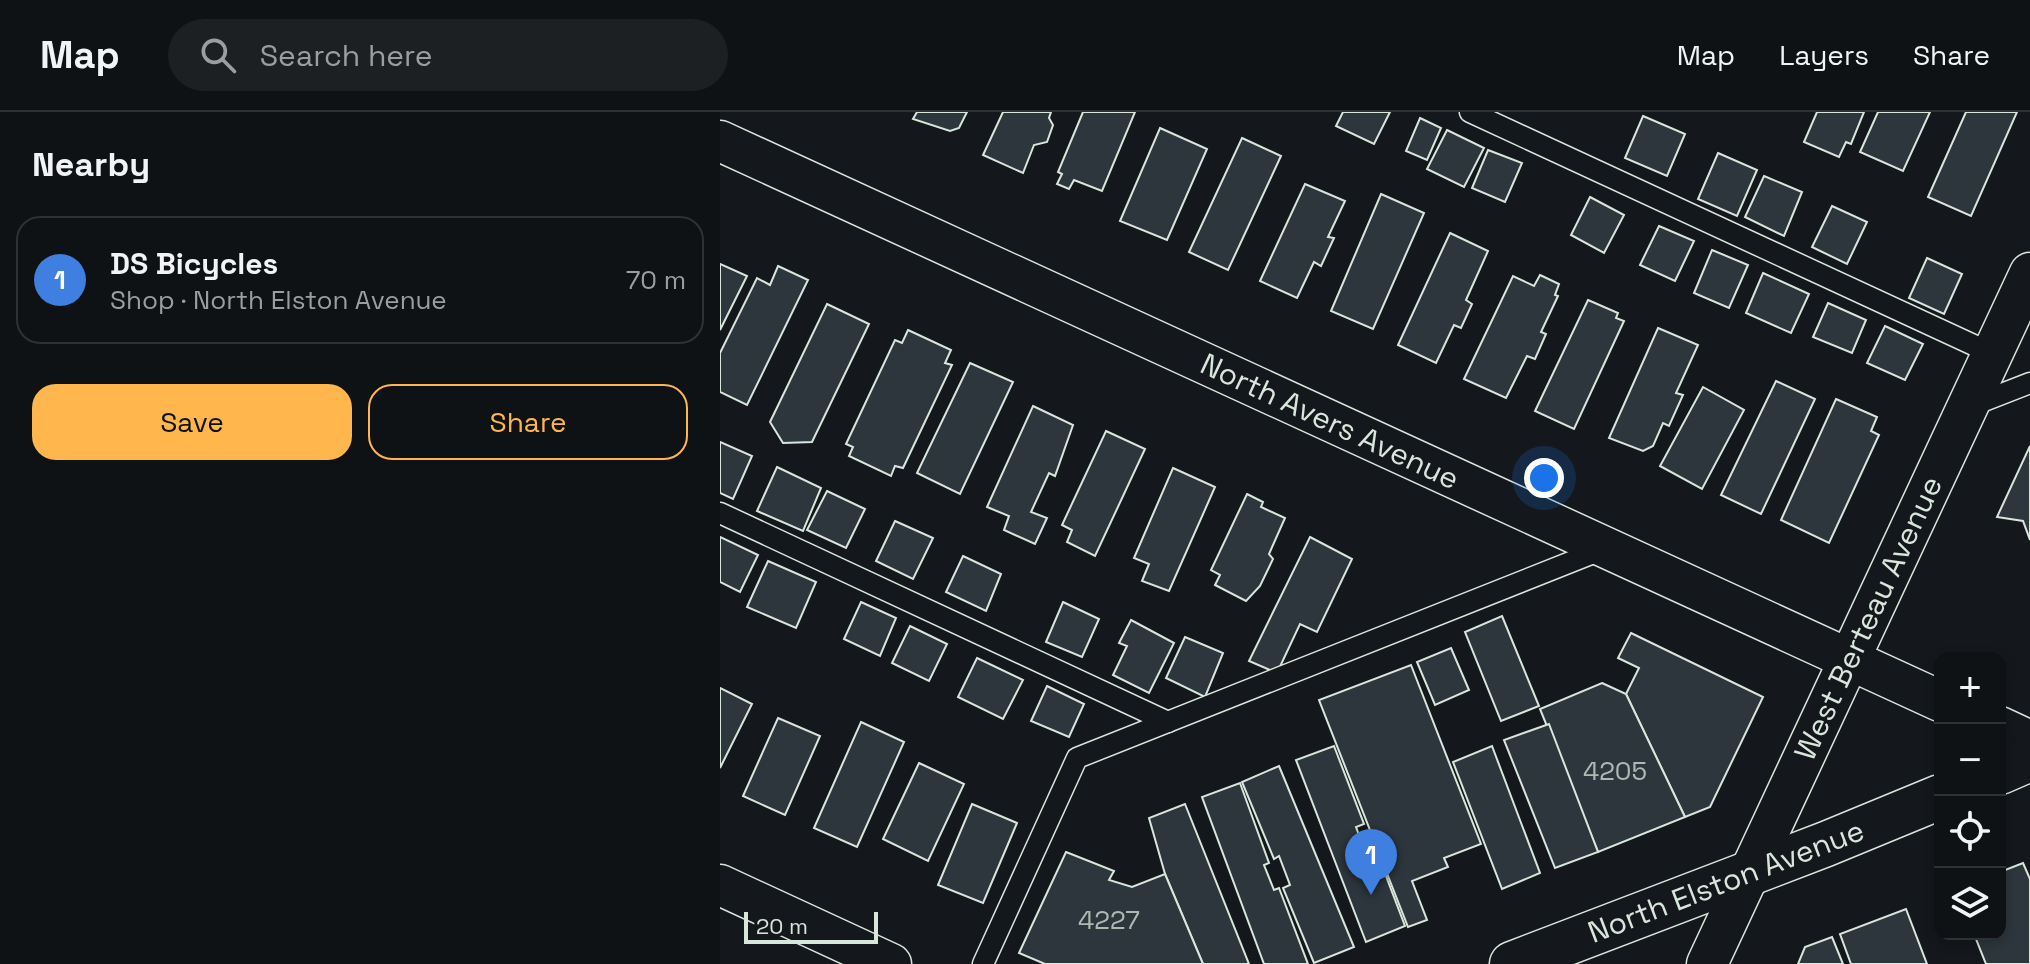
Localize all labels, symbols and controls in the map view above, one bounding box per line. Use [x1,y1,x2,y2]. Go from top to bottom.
search box [168,19,728,91]
text: Map [40,31,120,79]
icon: search [196,33,240,77]
text: Search here [260,36,433,75]
text: Map [1677,37,1735,73]
text: Layers [1779,37,1869,73]
text: Share [1913,37,1990,73]
text: Nearby [32,143,150,186]
text: DS Bicycles [110,244,278,283]
text: 1 [54,263,66,297]
text: 70 m [626,263,686,297]
text: Shop · North Elston Avenue [110,283,447,317]
street label: North Avers Avenue [1194,344,1466,498]
button: Save [32,384,352,460]
button: Share [368,384,688,460]
your location [1524,458,1564,498]
street label: West Berteau Avenue [1785,470,1951,766]
map controls [1934,652,2006,940]
button: + [1934,652,2006,724]
button: − [1934,724,2006,796]
house number: 4205 [1583,754,1647,788]
button: locate [1934,796,2006,868]
street label: North Elston Avenue [1582,810,1870,952]
pin: 1 [1345,829,1397,895]
button: layers [1934,868,2006,940]
house number: 4227 [1078,903,1140,937]
scale bar [744,908,878,944]
text: 20 m [756,912,808,940]

